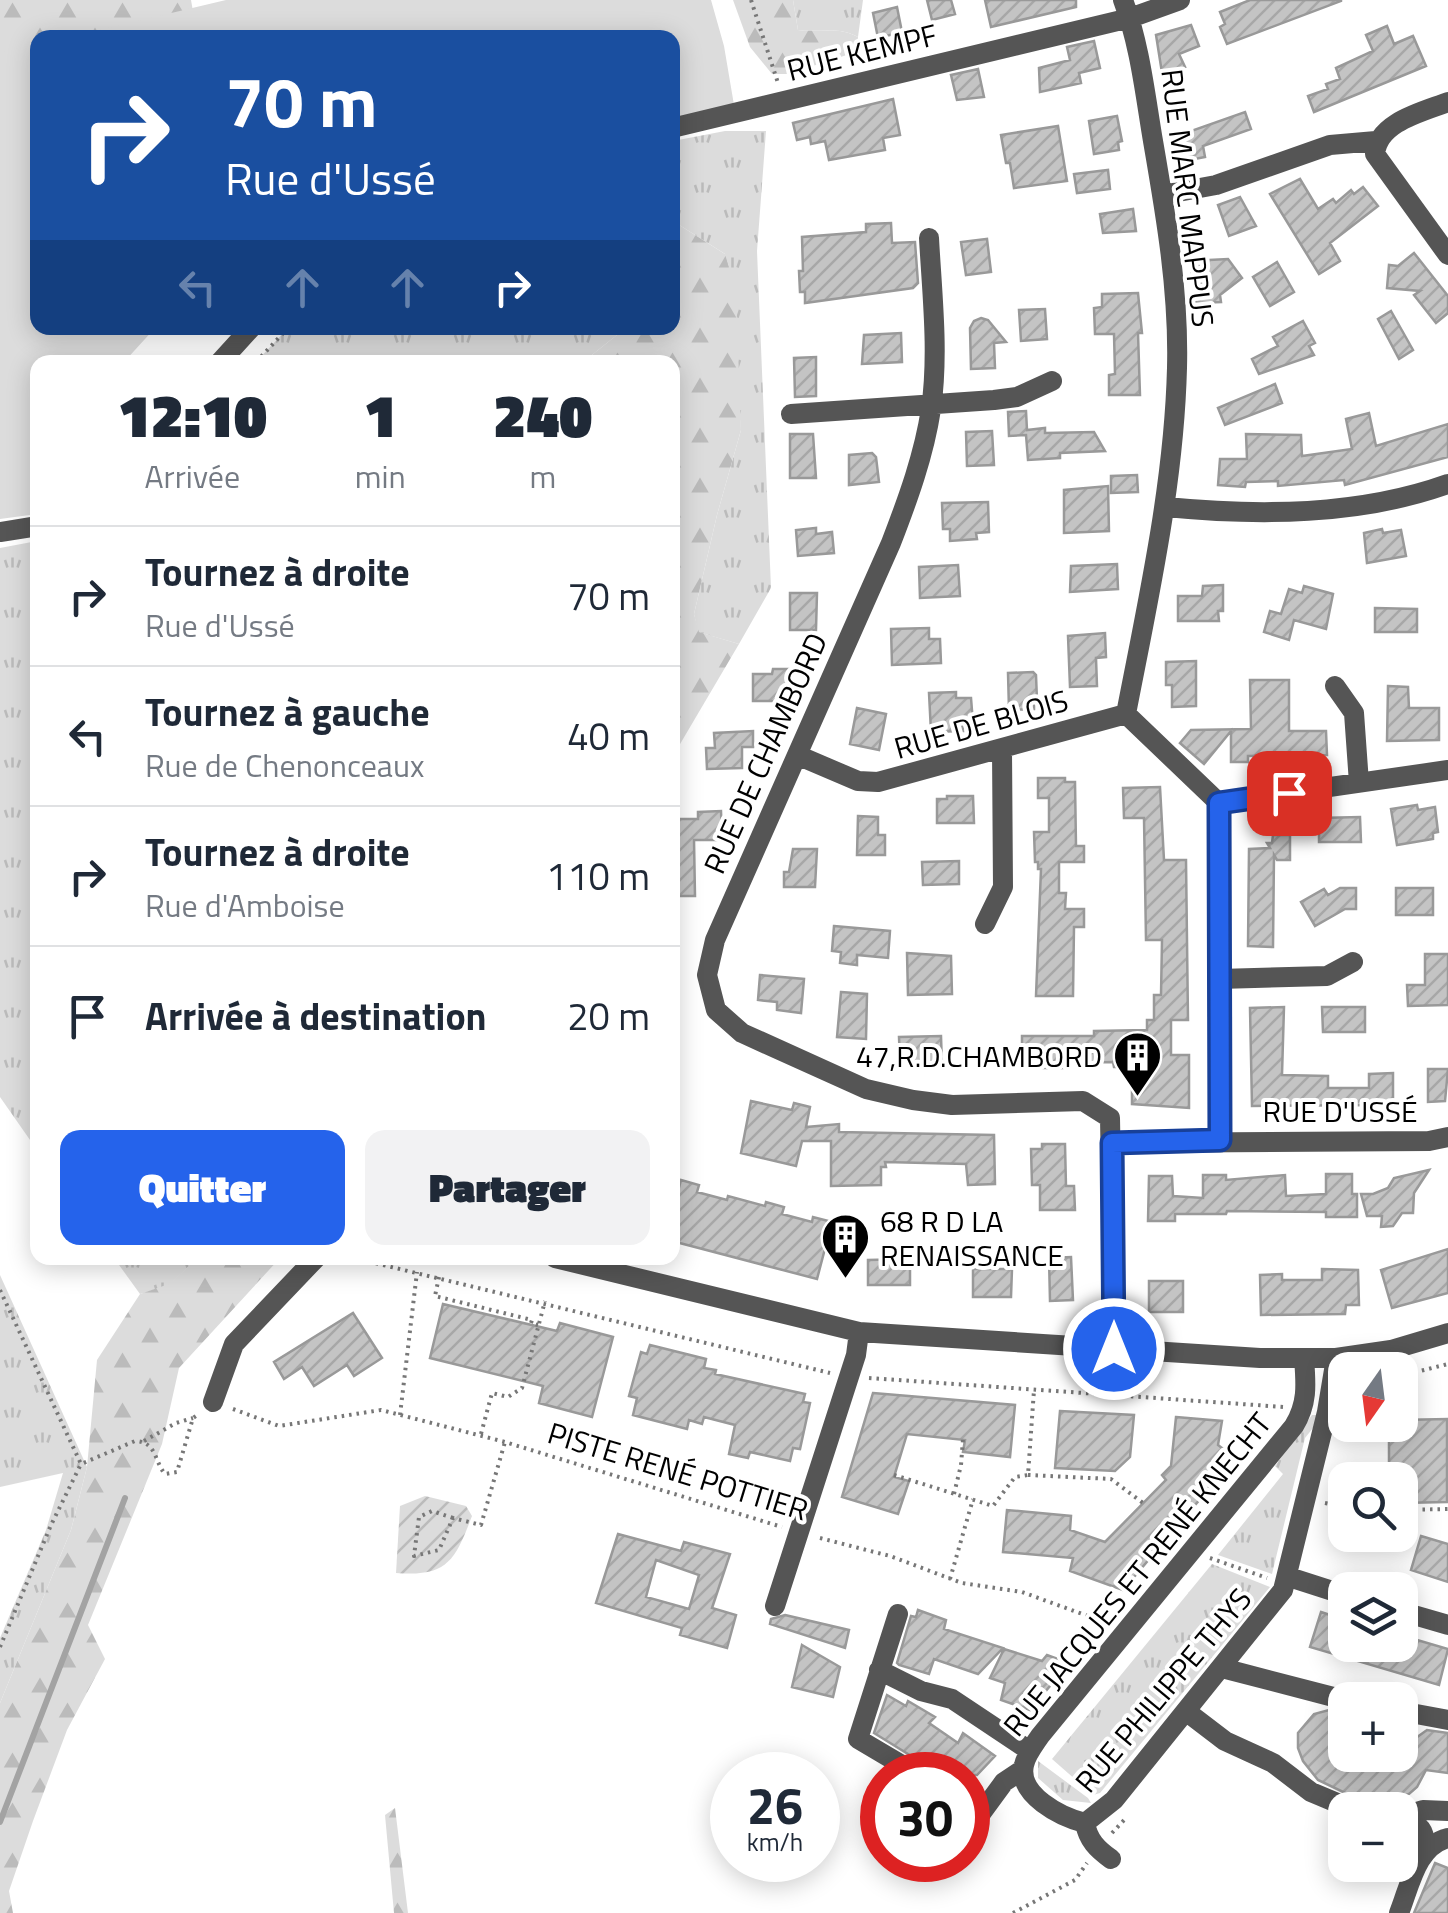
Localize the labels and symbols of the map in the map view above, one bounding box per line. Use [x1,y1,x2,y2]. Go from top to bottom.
street label: RUE KEMPF [782,11,942,93]
street label: RUE MARC MAPPUS [1149,66,1227,330]
street label: RUE DE CHAMBORD [691,625,839,881]
street label: RUE DE BLOIS [889,677,1073,771]
pin [1247,751,1332,836]
building icon: 47,R.D.CHAMBORD [1111,1030,1163,1098]
place label: 47,R.D.CHAMBORD [856,1033,1102,1079]
street label: RUE D'USSÉ [1262,1088,1418,1134]
place label: 68 R D LA RENAISSANCE [880,1198,1064,1278]
building icon: 68 R D LA RENAISSANCE [819,1212,871,1280]
position arrow [1062,1297,1166,1401]
north arrow [1328,1352,1418,1442]
street label: RUE JACQUES ET RENÉ KNECHT [992,1402,1283,1746]
street label: PISTE RENÉ POTTIER [542,1410,814,1532]
street label: RUE PHILIPPE THYS [1063,1578,1263,1802]
speed limit sign: 30 [860,1752,990,1882]

